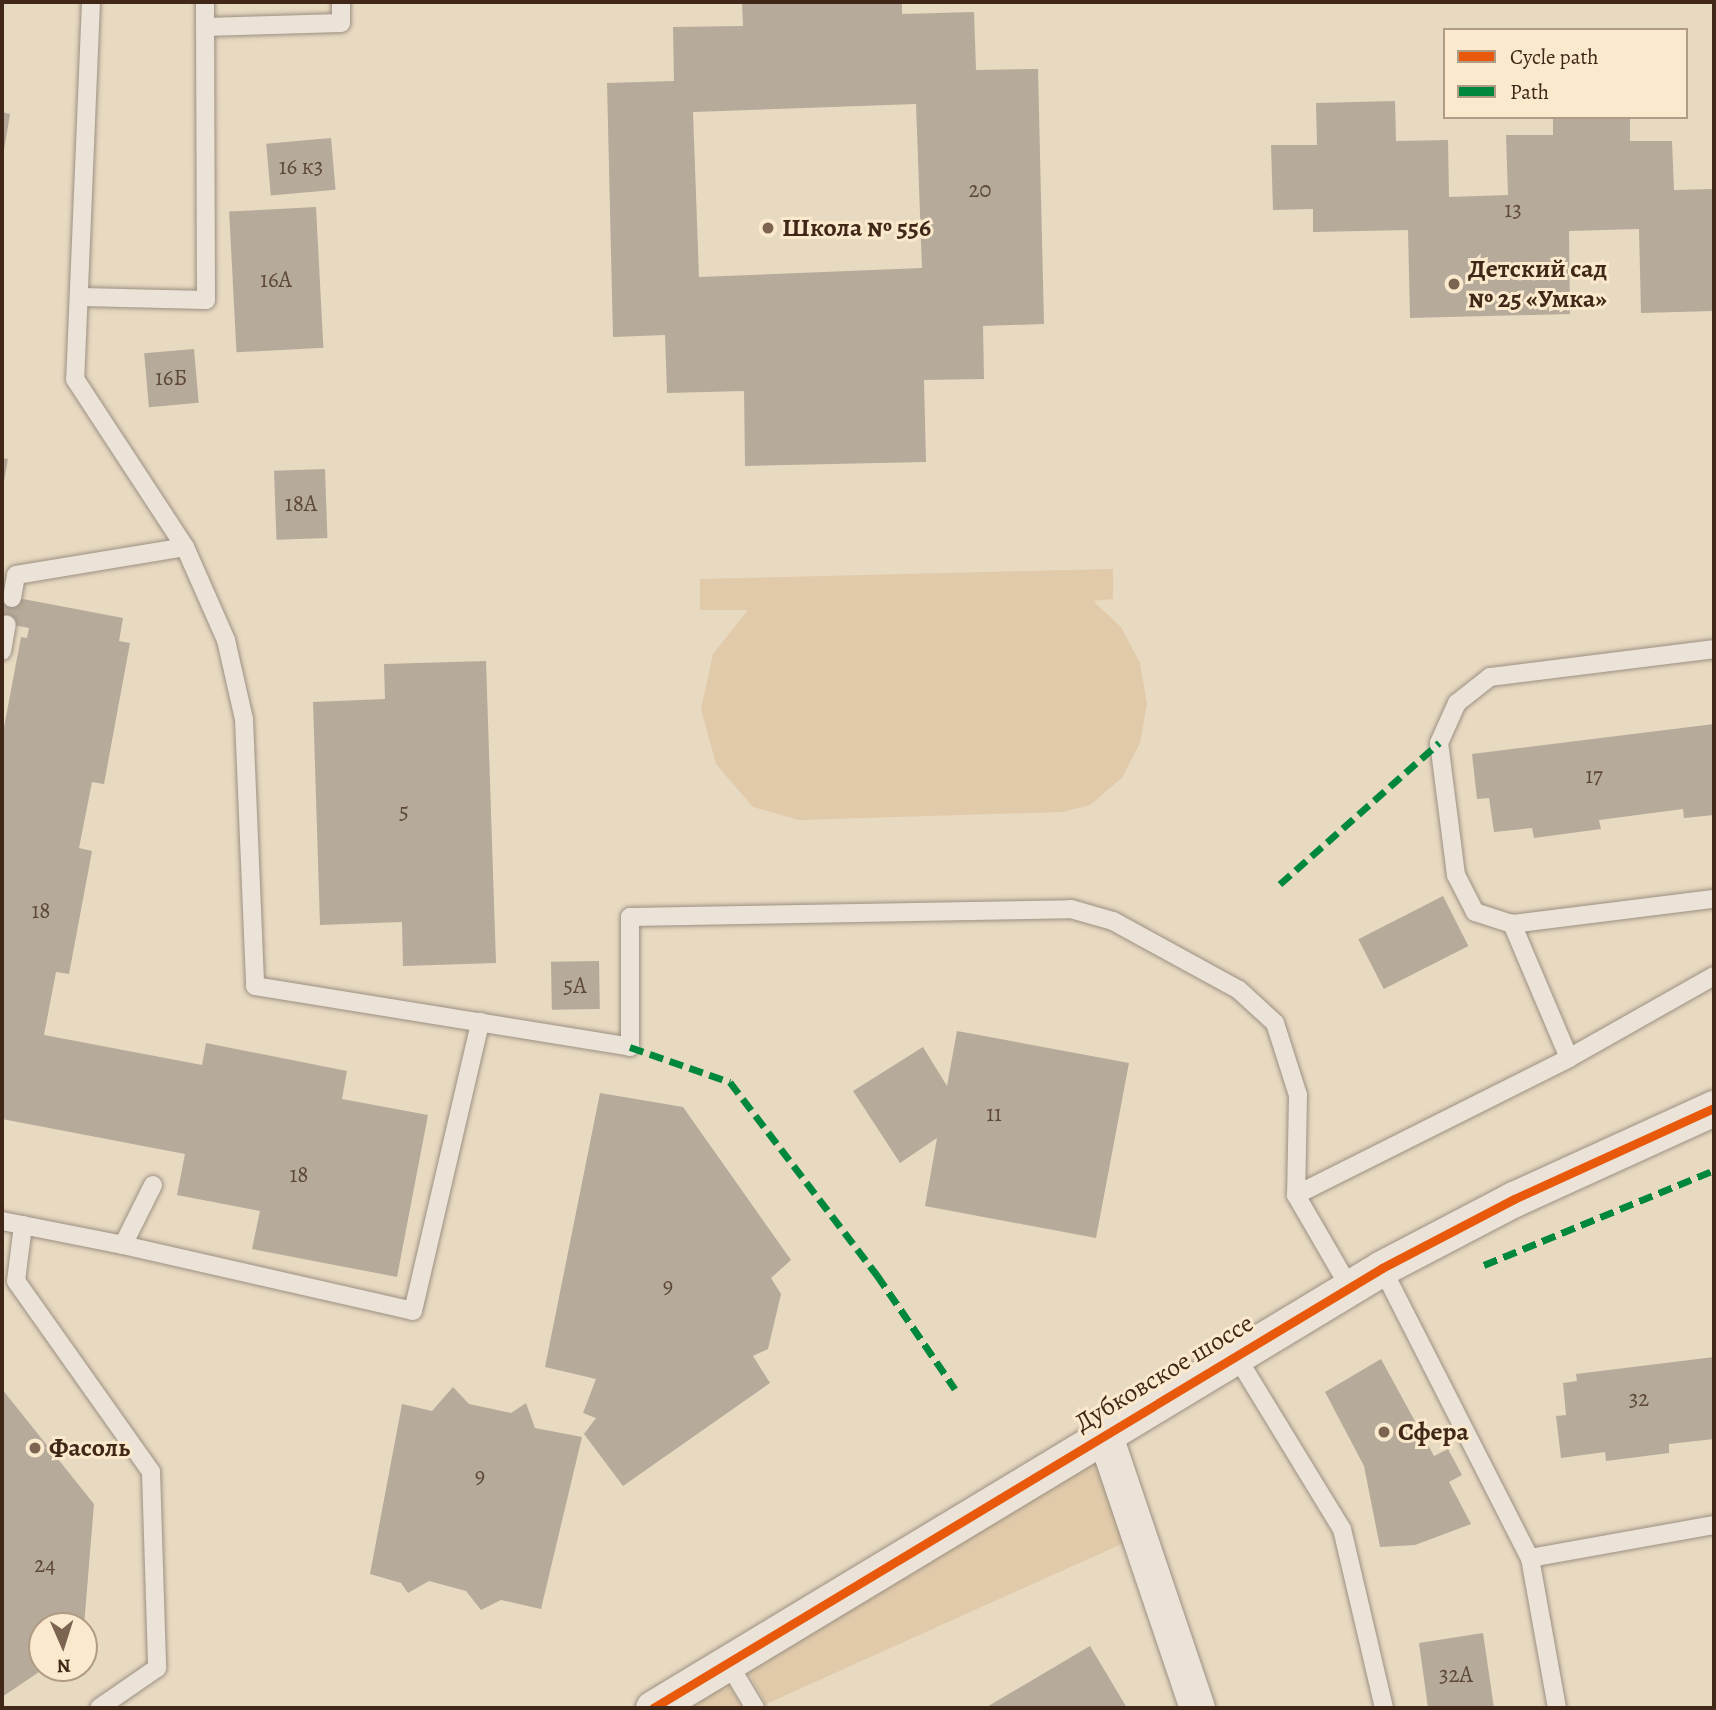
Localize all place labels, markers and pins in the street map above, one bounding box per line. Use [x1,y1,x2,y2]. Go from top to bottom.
place label: Школа № 556 [782,212,931,244]
marker: Школа № 556 [760,220,776,236]
place label: Детский сад № 25 «Умка» [1468,253,1607,314]
marker: Детский сад № 25 «Умка» [1446,276,1462,292]
place label: Сфера [1398,1416,1469,1448]
marker: Сфера [1376,1424,1392,1440]
place label: Фасоль [49,1432,130,1464]
marker: Фасоль [27,1440,43,1456]

